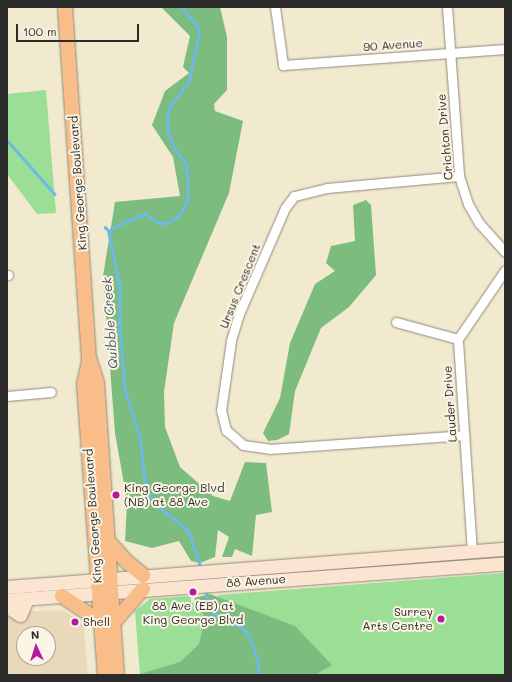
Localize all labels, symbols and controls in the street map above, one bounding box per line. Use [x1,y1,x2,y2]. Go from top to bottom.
scale bar [18,16,141,42]
text: 100 m [23,23,57,39]
street label: 90 Avenue [363,36,423,54]
street label: Crichton Drive [434,93,456,181]
street label: King George Boulevard [66,115,90,251]
street label: Ursus Crescent [216,241,264,331]
water label: Quibble Creek [99,277,121,369]
street label: Lauder Drive [440,365,460,443]
street label: King George Boulevard [81,448,105,584]
place label: King George Blvd (NB) at 88 Ave [124,481,225,509]
marker: King George Blvd (NB) at 88 Ave [111,490,121,500]
street label: 88 Avenue [226,572,286,590]
marker: 88 Ave (EB) at King George Blvd [188,587,198,597]
place label: 88 Ave (EB) at King George Blvd [143,599,243,627]
place label: Surrey Arts Centre [362,605,433,633]
marker: Surrey Arts Centre [436,614,446,624]
place label: Shell [83,615,110,629]
marker: Shell [70,617,80,627]
north arrow [16,626,56,666]
text: N [30,627,40,642]

